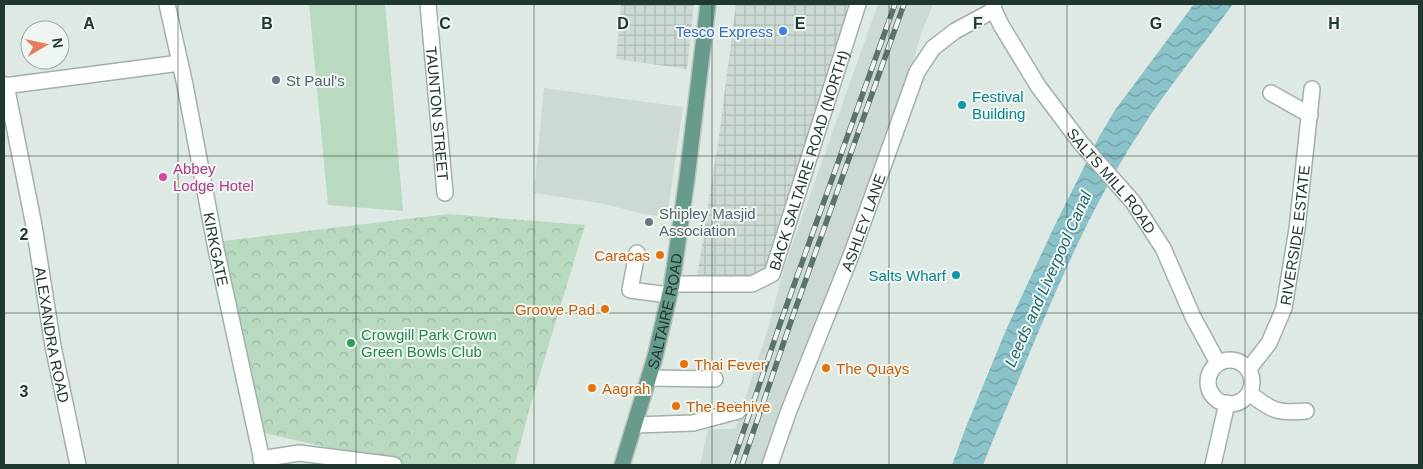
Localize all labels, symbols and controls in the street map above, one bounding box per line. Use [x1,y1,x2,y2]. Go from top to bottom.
text: A [83,15,95,32]
text: B [261,15,273,32]
text: C [439,15,451,32]
text: D [617,15,629,32]
text: E [795,15,806,32]
text: F [973,15,983,32]
text: G [1150,15,1162,32]
text: H [1328,15,1340,32]
north arrow [20,20,70,70]
place label: Tesco Express [675,23,773,40]
marker: Tesco Express [777,25,789,37]
text: N [49,37,67,49]
street label: TAUNTON STREET [423,46,452,181]
street label: BACK SALTAIRE ROAD (NORTH) [765,48,851,272]
place label: St Paul's [286,72,345,89]
marker: St Paul's [270,74,282,86]
place label: Festival Building [972,88,1025,122]
marker: Festival Building [956,99,968,111]
street label: SALTS MILL ROAD [1064,125,1160,236]
place label: Abbey Lodge Hotel [173,160,254,194]
street label: RIVERSIDE ESTATE [1276,164,1312,306]
marker: Abbey Lodge Hotel [157,171,169,183]
street label: ASHLEY LANE [837,171,888,273]
water label: Leeds and Liverpool Canal [1002,188,1095,369]
place label: Shipley Masjid Association [659,205,756,239]
street label: KIRKGATE [201,211,232,287]
marker: Shipley Masjid Association [643,216,655,228]
text: 2 [20,226,29,243]
place label: Caracas [594,247,650,264]
marker: Caracas [654,249,666,261]
street label: SALTAIRE ROAD [643,252,685,371]
street label: ALEXANDRA ROAD [32,266,73,404]
place label: Salts Wharf [868,267,947,284]
marker: Salts Wharf [950,269,962,281]
place label: Groove Pad [515,301,595,318]
marker: Groove Pad [599,303,611,315]
place label: Crowgill Park Crown Green Bowls Club [361,326,497,360]
marker: Crowgill Park Crown Green Bowls Club [345,337,357,349]
place label: Thai Fever [694,356,766,373]
marker: Thai Fever [678,358,690,370]
place label: The Quays [836,360,909,377]
marker: The Quays [820,362,832,374]
place label: Aagrah [602,380,650,397]
marker: Aagrah [586,382,598,394]
text: 3 [20,383,29,400]
place label: The Beehive [686,398,770,415]
marker: The Beehive [670,400,682,412]

